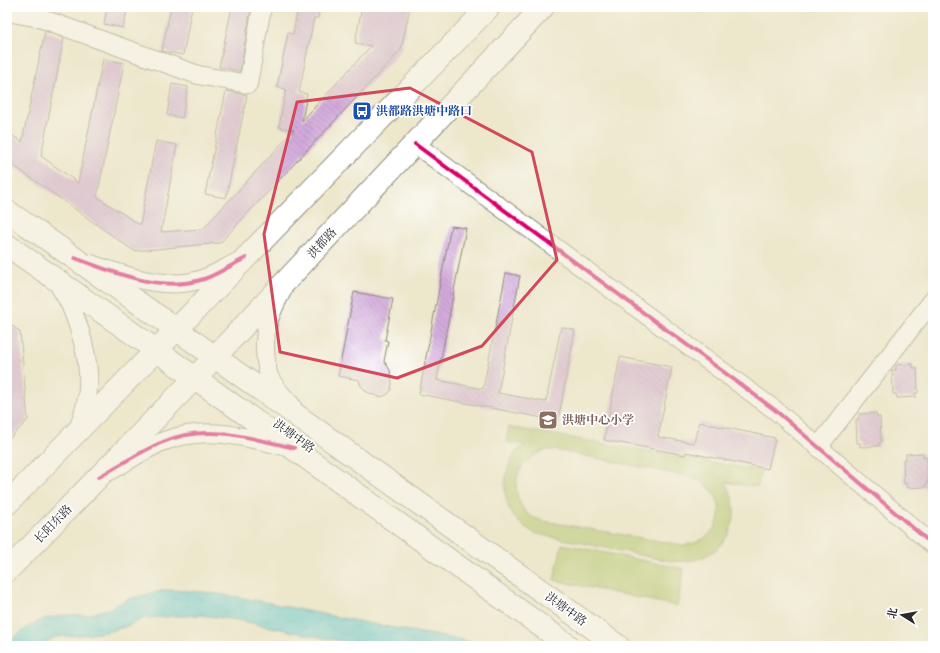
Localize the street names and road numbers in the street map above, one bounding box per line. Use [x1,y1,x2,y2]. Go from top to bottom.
street label: 洪都路 [305,225,340,262]
street label: 洪塘中路 [270,416,318,457]
street label: 长阳东路 [31,502,75,547]
street label: 洪塘中路 [542,589,590,630]

